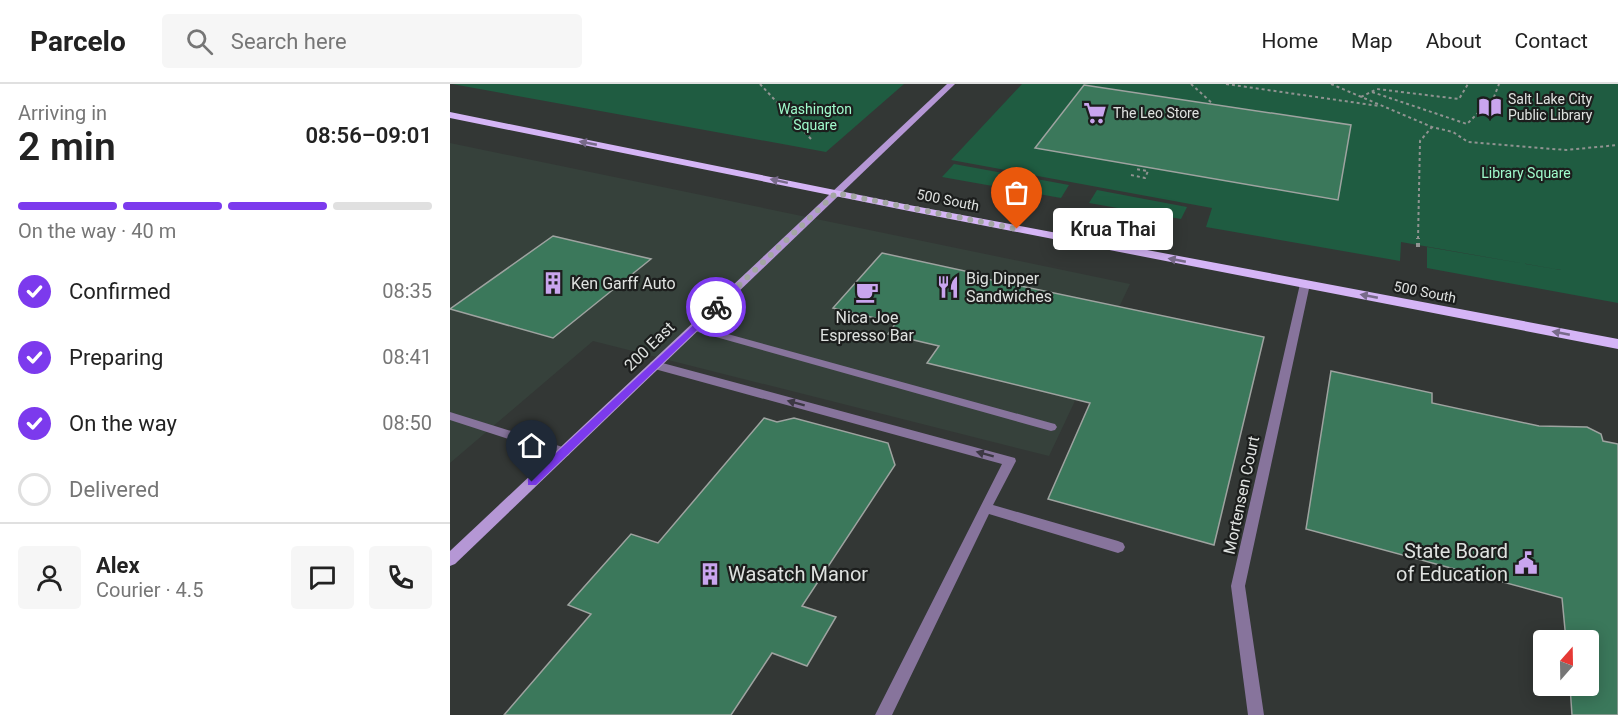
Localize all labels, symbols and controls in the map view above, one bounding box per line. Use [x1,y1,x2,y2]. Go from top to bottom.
search box [162,14,582,68]
text: Parcelo [30,25,126,58]
icon: search [183,25,216,58]
text: Search here [231,29,347,54]
text: Home [1262,29,1318,53]
text: Map [1351,29,1393,53]
text: About [1426,29,1482,53]
text: Contact [1515,29,1588,53]
place label: Salt Lake City Public Library [1508,91,1593,123]
library icon: Salt Lake City Public Library [1477,94,1503,120]
supermarket icon: The Leo Store [1082,100,1108,126]
text: Arriving in [18,101,107,125]
park label: Washington Square [778,101,852,133]
place label: The Leo Store [1113,105,1199,121]
text: 08:56–09:01 [305,123,432,148]
text: 2 min [18,124,116,170]
one-way arrow [578,138,597,147]
park label: Library Square [1481,165,1571,181]
pin [991,167,1042,229]
one-way arrow [769,176,788,185]
icon: bag [1000,176,1033,209]
street label: 500 South [915,186,981,214]
callout: Krua Thai [1053,208,1173,250]
text: Krua Thai [1070,217,1156,241]
text: On the way · 40 m [18,219,176,243]
one-way arrow [1168,255,1187,264]
place label: Big Dipper Sandwiches [966,269,1052,306]
building icon: Ken Garff Auto [540,270,566,296]
place label: Ken Garff Auto [571,274,676,293]
restaurant icon: Big Dipper Sandwiches [935,274,961,300]
icon: check [18,275,51,308]
courier [686,277,746,337]
street label: 500 South [1392,278,1458,306]
text: Confirmed [69,279,171,304]
text: 08:35 [382,279,432,303]
cafe icon: Nica Joe Espresso Bar [854,279,880,305]
icon: bike [700,291,733,324]
one-way arrow [1359,291,1378,300]
place label: Nica Joe Espresso Bar [820,308,914,345]
street label: 200 East [620,318,678,375]
one-way arrow [1551,328,1570,337]
icon: check [18,341,51,374]
text: Preparing [69,345,163,370]
text: 08:41 [382,345,432,369]
one-way arrow [787,398,805,408]
icon: check [18,407,51,440]
text: On the way [69,411,177,436]
text: 08:50 [382,411,432,435]
pin [506,420,557,482]
icon: home [515,429,548,462]
street label: Mortensen Court [1220,434,1263,556]
one-way arrow [976,449,994,458]
text: Delivered [69,477,159,502]
place label: State Board of Education [1396,539,1508,586]
button: person [18,546,81,609]
button: chat [291,546,354,609]
button: phone [369,546,432,609]
public building icon: State Board of Education [1513,550,1539,576]
text: Alex [96,553,140,578]
building icon: Wasatch Manor [697,561,723,587]
place label: Wasatch Manor [728,562,868,586]
text: Courier · 4.5 [96,578,203,602]
north arrow [1533,630,1599,696]
map controls [1533,630,1599,696]

